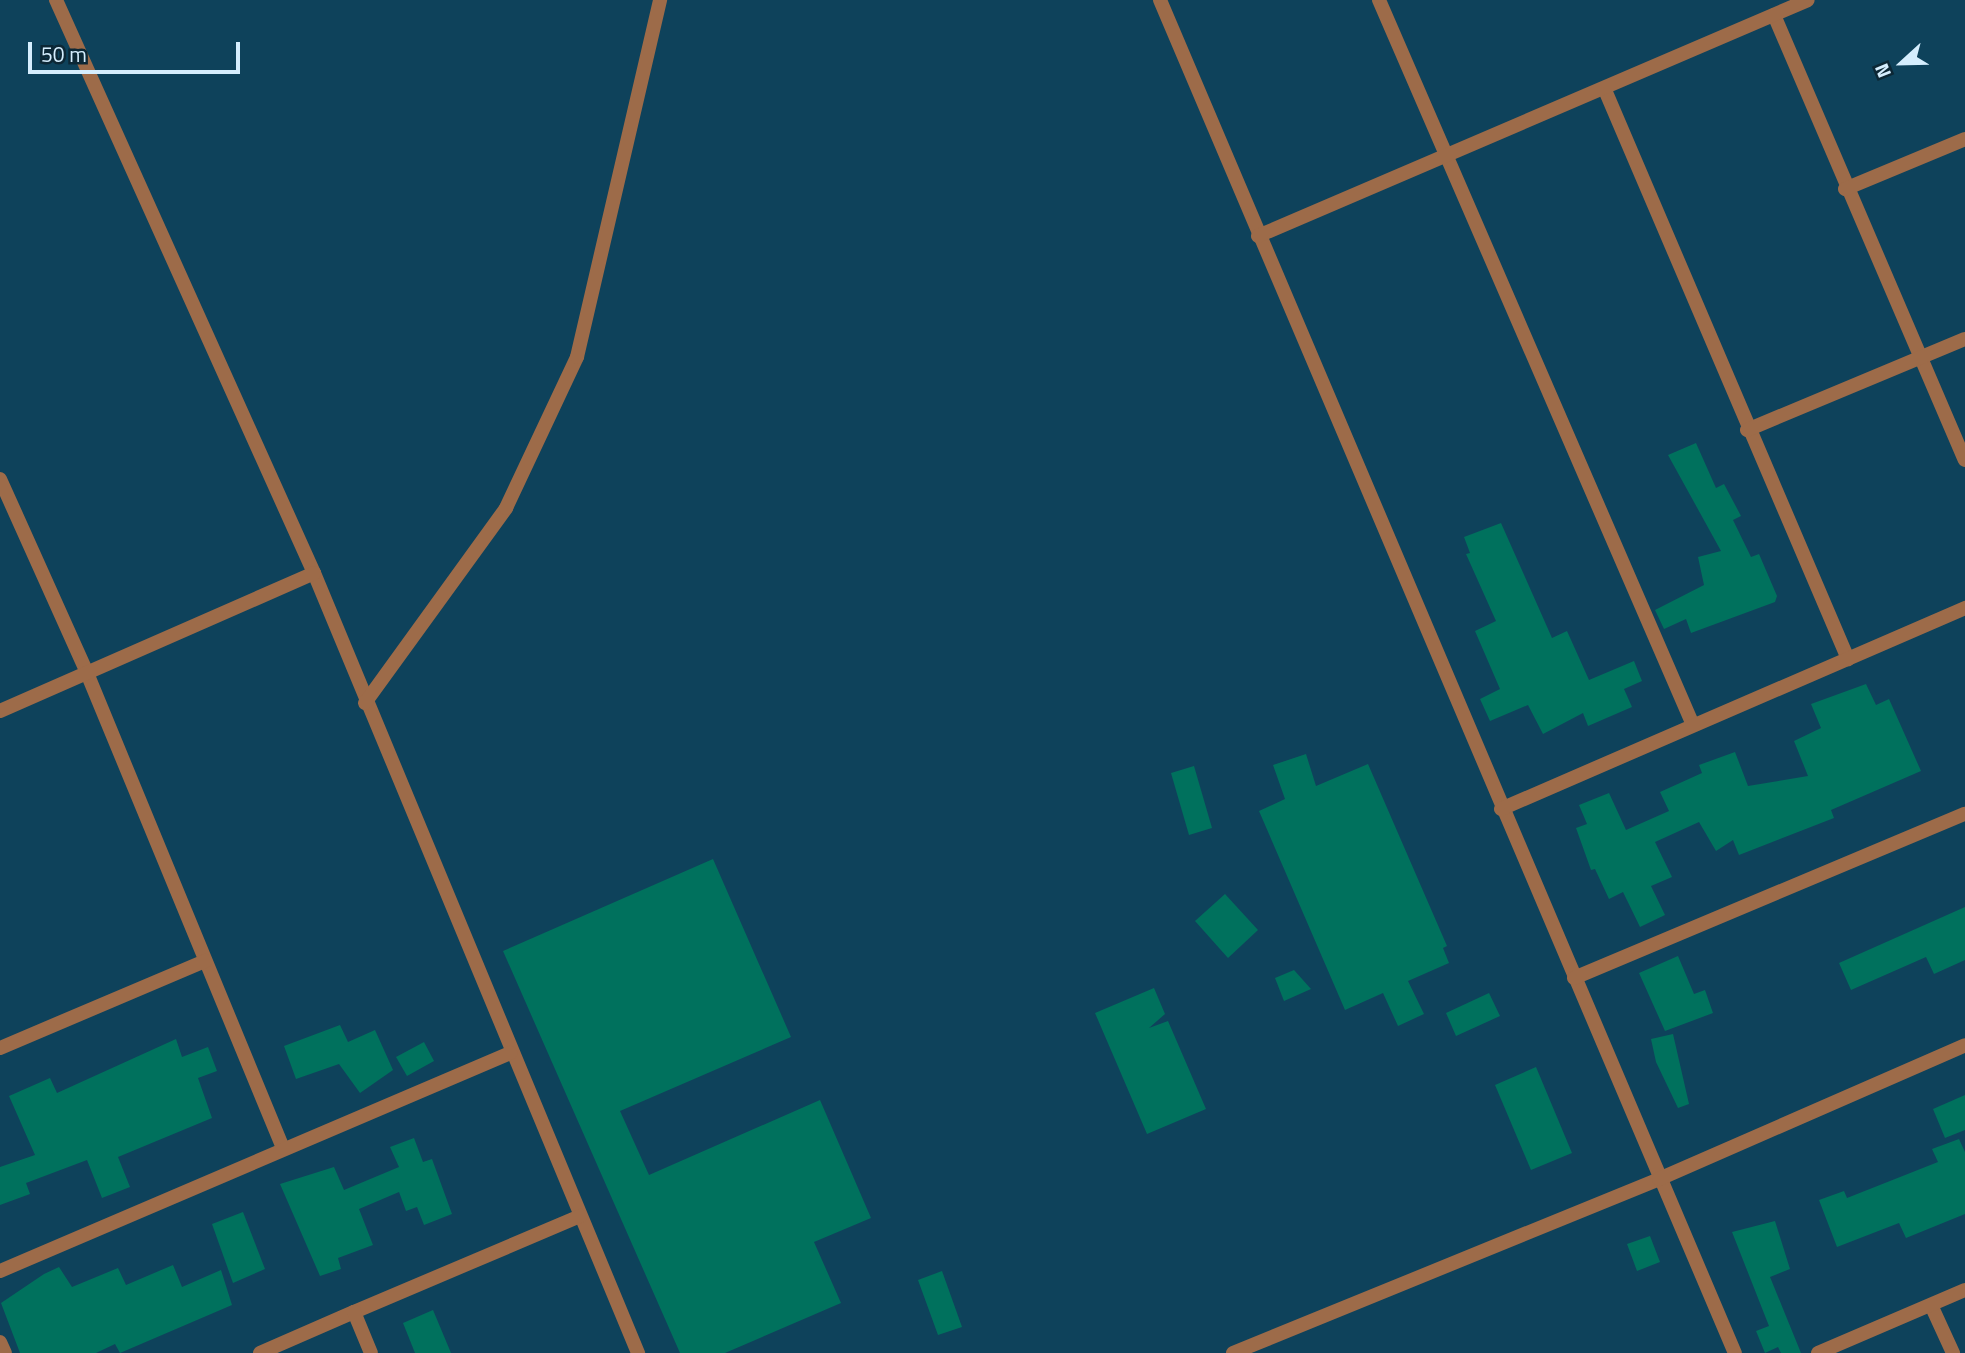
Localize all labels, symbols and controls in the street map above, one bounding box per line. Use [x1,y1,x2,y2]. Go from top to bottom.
scale bar [32,28,243,72]
north arrow [1867,28,1937,98]
text: 50 m [41,38,87,70]
text: N [1866,60,1898,83]

